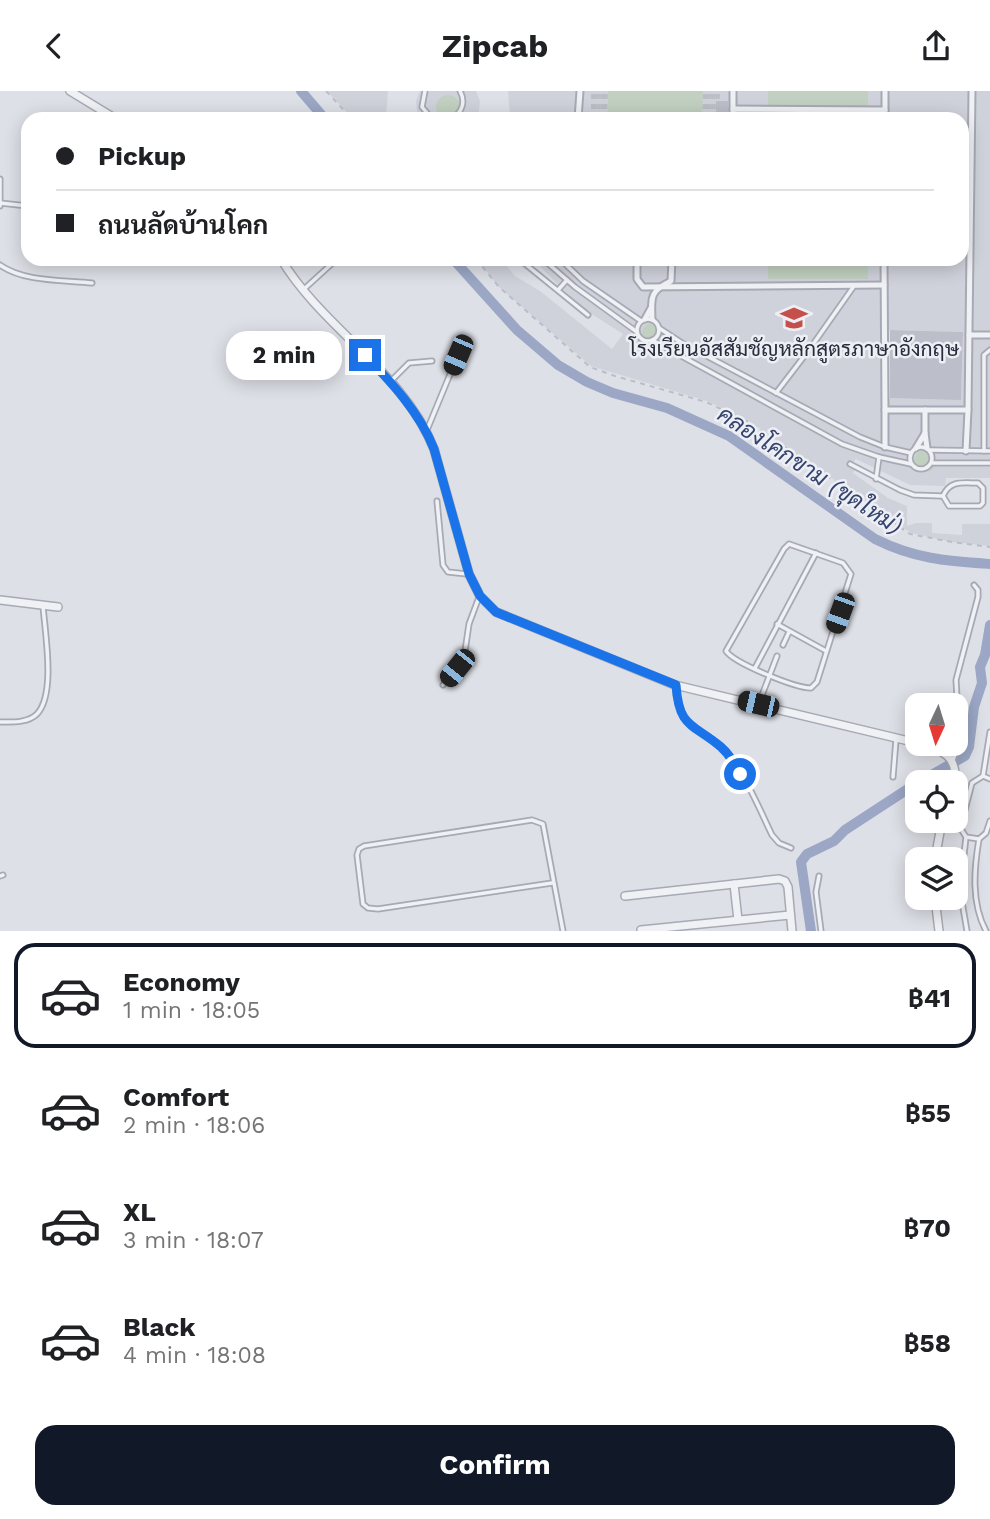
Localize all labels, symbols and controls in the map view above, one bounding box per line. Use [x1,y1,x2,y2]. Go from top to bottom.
icon: back [35,27,73,65]
text: Zipcab [442,27,548,65]
icon: share [917,27,955,65]
text: Pickup [98,141,186,171]
text: ถนนลัดบ้านโคก [98,210,268,240]
school or university icon: โรงเรียนอัสสัมชัญหลักสูตรภาษาอังกฤษ [779,303,809,333]
callout: 2 min [225,331,340,379]
car [441,332,476,378]
place label: โรงเรียนอัสสัมชัญหลักสูตรภาษาอังกฤษ [628,336,960,364]
route end [349,339,381,371]
text: 2 min [253,342,315,369]
water label: คลองโคกขาม (ขุดใหม่) [711,398,909,542]
car [823,590,858,636]
car [436,645,479,691]
car [736,689,781,719]
north arrow [905,693,968,756]
map controls [905,693,968,910]
route start [724,758,756,790]
button: locate [905,770,968,833]
button: layers [905,847,968,910]
icon: car [39,964,102,1027]
text: Economy [123,967,240,997]
text: ฿41 [908,983,951,1013]
text: 1 min · 18:05 [123,997,260,1024]
icon: car [39,1079,102,1142]
text: Comfort [123,1082,229,1112]
text: ฿55 [905,1098,951,1128]
text: 2 min · 18:06 [123,1112,265,1139]
icon: car [39,1194,102,1257]
text: XL [123,1197,156,1227]
text: ฿70 [903,1213,951,1243]
text: 3 min · 18:07 [123,1227,264,1254]
icon: car [39,1309,102,1372]
text: Black [123,1312,195,1342]
text: ฿58 [904,1328,951,1358]
text: 4 min · 18:08 [123,1342,266,1369]
button: Confirm [35,1425,955,1505]

